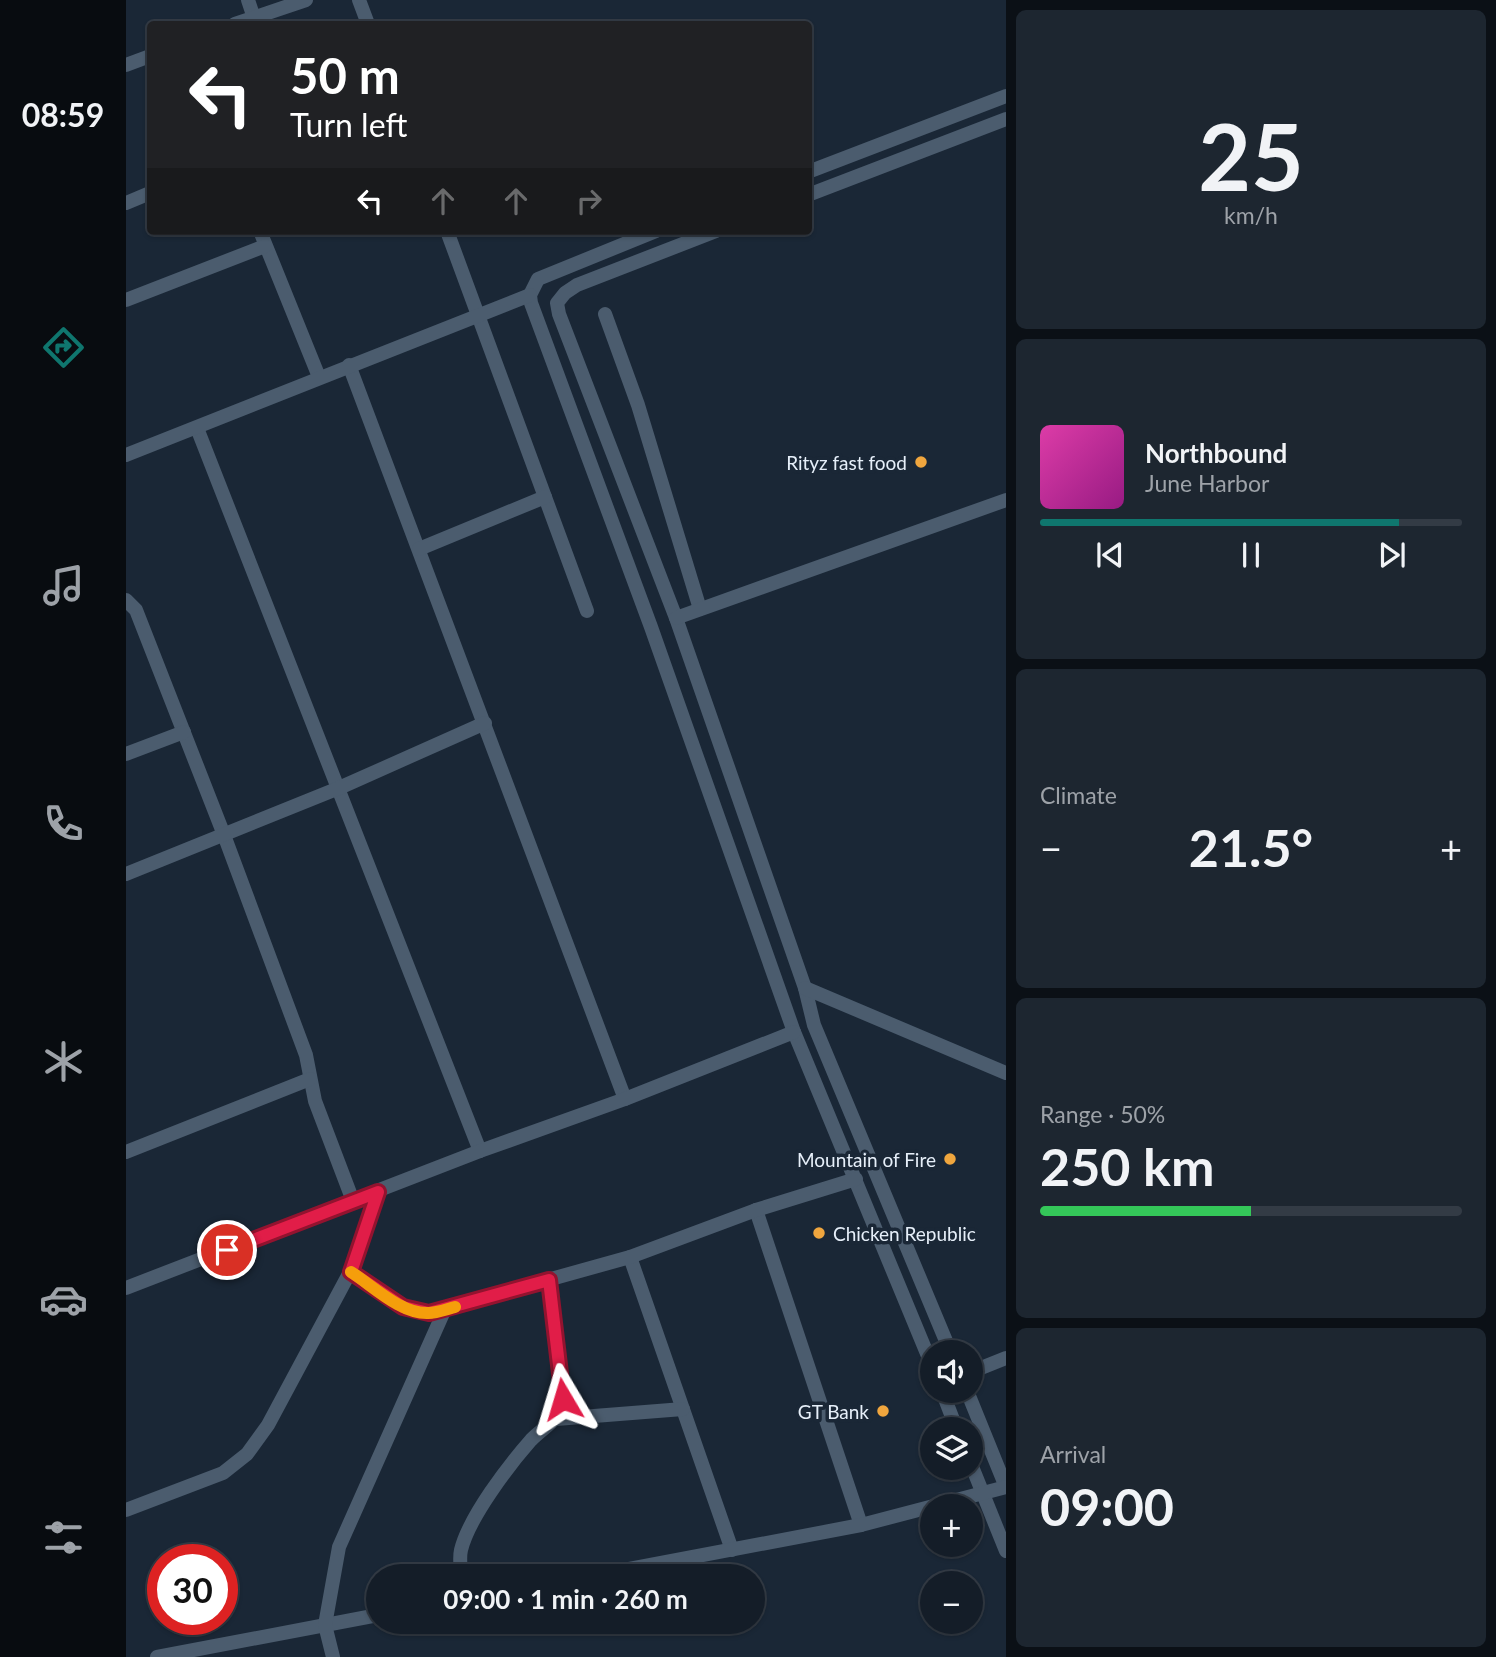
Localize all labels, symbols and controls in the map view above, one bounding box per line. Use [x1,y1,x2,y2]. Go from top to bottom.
text: 50 m [290,46,400,104]
icon: left [175,49,266,140]
text: 08:59 [22,95,104,134]
text: 25 [1198,101,1304,210]
text: Turn left [290,105,407,144]
icon: left [351,182,389,220]
icon: ahead [424,182,462,220]
icon: ahead [497,182,535,220]
icon: right [570,182,608,220]
text: km/h [1224,201,1278,229]
icon: directions [39,323,88,372]
text: Northbound [1145,437,1287,469]
place label: Rityz fast food [786,451,907,474]
marker: Rityz fast food [913,454,929,470]
text: June Harbor [1145,469,1269,497]
icon: previous [1091,536,1129,574]
icon: pause [1232,536,1270,574]
icon: next [1373,536,1411,574]
icon: music [39,561,88,610]
text: Climate [1040,781,1117,809]
icon: phone [39,799,88,848]
text: 21.5° [1189,816,1313,878]
text: − [1040,825,1062,871]
text: + [1440,825,1462,871]
icon: climate [39,1037,88,1086]
text: Range · 50% [1040,1100,1165,1128]
text: 250 km [1040,1135,1214,1197]
place label: Mountain of Fire [797,1148,936,1171]
marker: Mountain of Fire [942,1151,958,1167]
pin [197,1220,257,1280]
place label: Chicken Republic [833,1222,976,1245]
marker: Chicken Republic [811,1225,827,1241]
icon: arrive [208,1231,246,1269]
icon: car [39,1275,88,1324]
map controls [920,1340,983,1634]
button: sound [920,1340,983,1403]
position arrow [526,1362,600,1436]
place label: GT Bank [798,1400,869,1423]
marker: GT Bank [875,1403,891,1419]
button: layers [920,1417,983,1480]
text: Arrival [1040,1440,1106,1468]
text: 09:00 [1040,1475,1174,1537]
button: + [920,1494,983,1557]
icon: filters [39,1513,88,1562]
speed limit sign: 30 [147,1544,238,1635]
button: − [920,1571,983,1634]
text: 09:00 · 1 min · 260 m [443,1583,688,1615]

